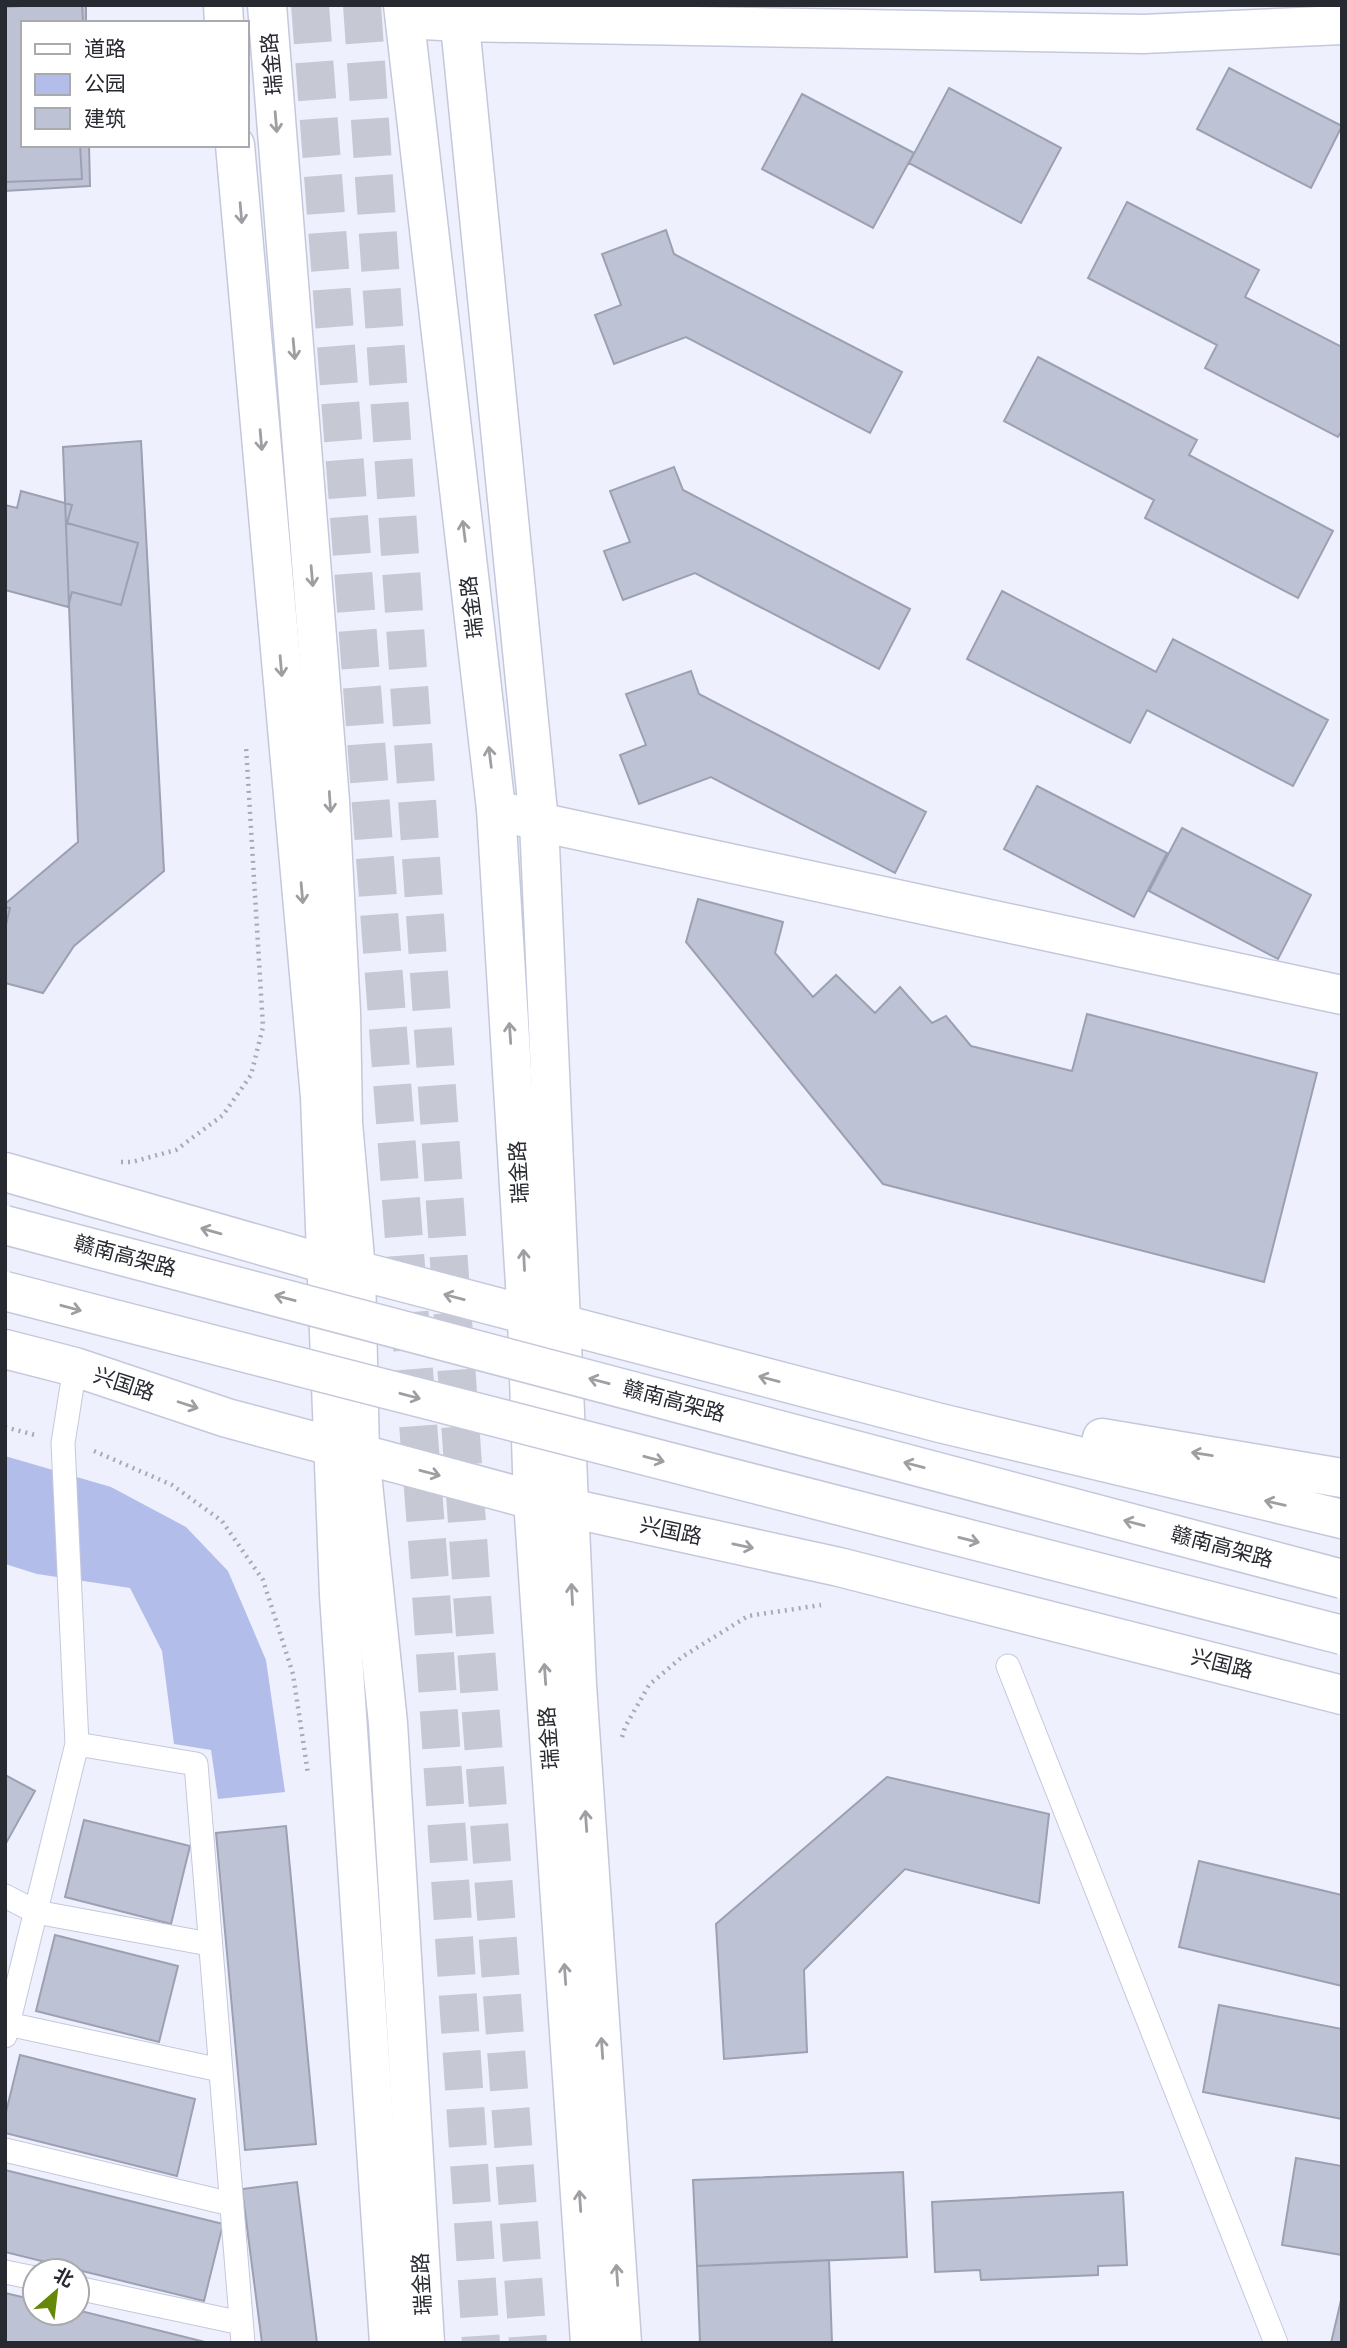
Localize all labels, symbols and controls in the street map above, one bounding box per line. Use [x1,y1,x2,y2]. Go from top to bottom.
legend [21,21,248,147]
street label: 瑞金路 [255,31,288,97]
text: 道路 [84,35,126,62]
text: 公园 [84,70,126,97]
text: 建筑 [84,105,126,132]
one-way arrow [270,110,283,133]
one-way arrow [235,201,248,224]
one-way arrow [288,337,301,360]
one-way arrow [255,428,268,451]
one-way arrow [457,520,470,543]
one-way arrow [306,564,319,586]
street label: 瑞金路 [454,574,489,640]
one-way arrow [275,655,288,677]
one-way arrow [483,746,496,769]
one-way arrow [324,791,337,814]
one-way arrow [296,881,309,904]
one-way arrow [504,1022,517,1045]
street label: 瑞金路 [503,1140,534,1204]
one-way arrow [200,1224,222,1237]
street label: 赣南高架路 [71,1229,179,1282]
one-way arrow [517,1249,530,1272]
one-way arrow [443,1290,466,1303]
one-way arrow [274,1291,296,1304]
one-way arrow [59,1302,82,1315]
street label: 兴国路 [90,1361,158,1406]
one-way arrow [758,1372,781,1385]
one-way arrow [589,1374,611,1387]
street label: 赣南高架路 [620,1374,728,1427]
one-way arrow [398,1390,421,1403]
one-way arrow [176,1400,198,1412]
one-way arrow [1191,1447,1214,1460]
one-way arrow [642,1453,665,1466]
one-way arrow [903,1458,926,1471]
one-way arrow [418,1467,441,1480]
one-way arrow [1264,1496,1287,1509]
street label: 兴国路 [637,1511,705,1550]
one-way arrow [1123,1516,1146,1529]
street label: 赣南高架路 [1168,1520,1276,1573]
one-way arrow [957,1534,980,1547]
one-way arrow [731,1540,754,1554]
one-way arrow [565,1583,578,1605]
street label: 兴国路 [1188,1643,1256,1684]
one-way arrow [538,1663,551,1686]
street label: 瑞金路 [533,1706,564,1770]
one-way arrow [579,1810,592,1833]
one-way arrow [558,1964,571,1986]
one-way arrow [595,2036,608,2059]
one-way arrow [573,2191,586,2213]
street label: 瑞金路 [406,2252,437,2316]
north arrow [21,2257,91,2327]
text: 北 [50,2262,78,2292]
one-way arrow [610,2264,623,2286]

